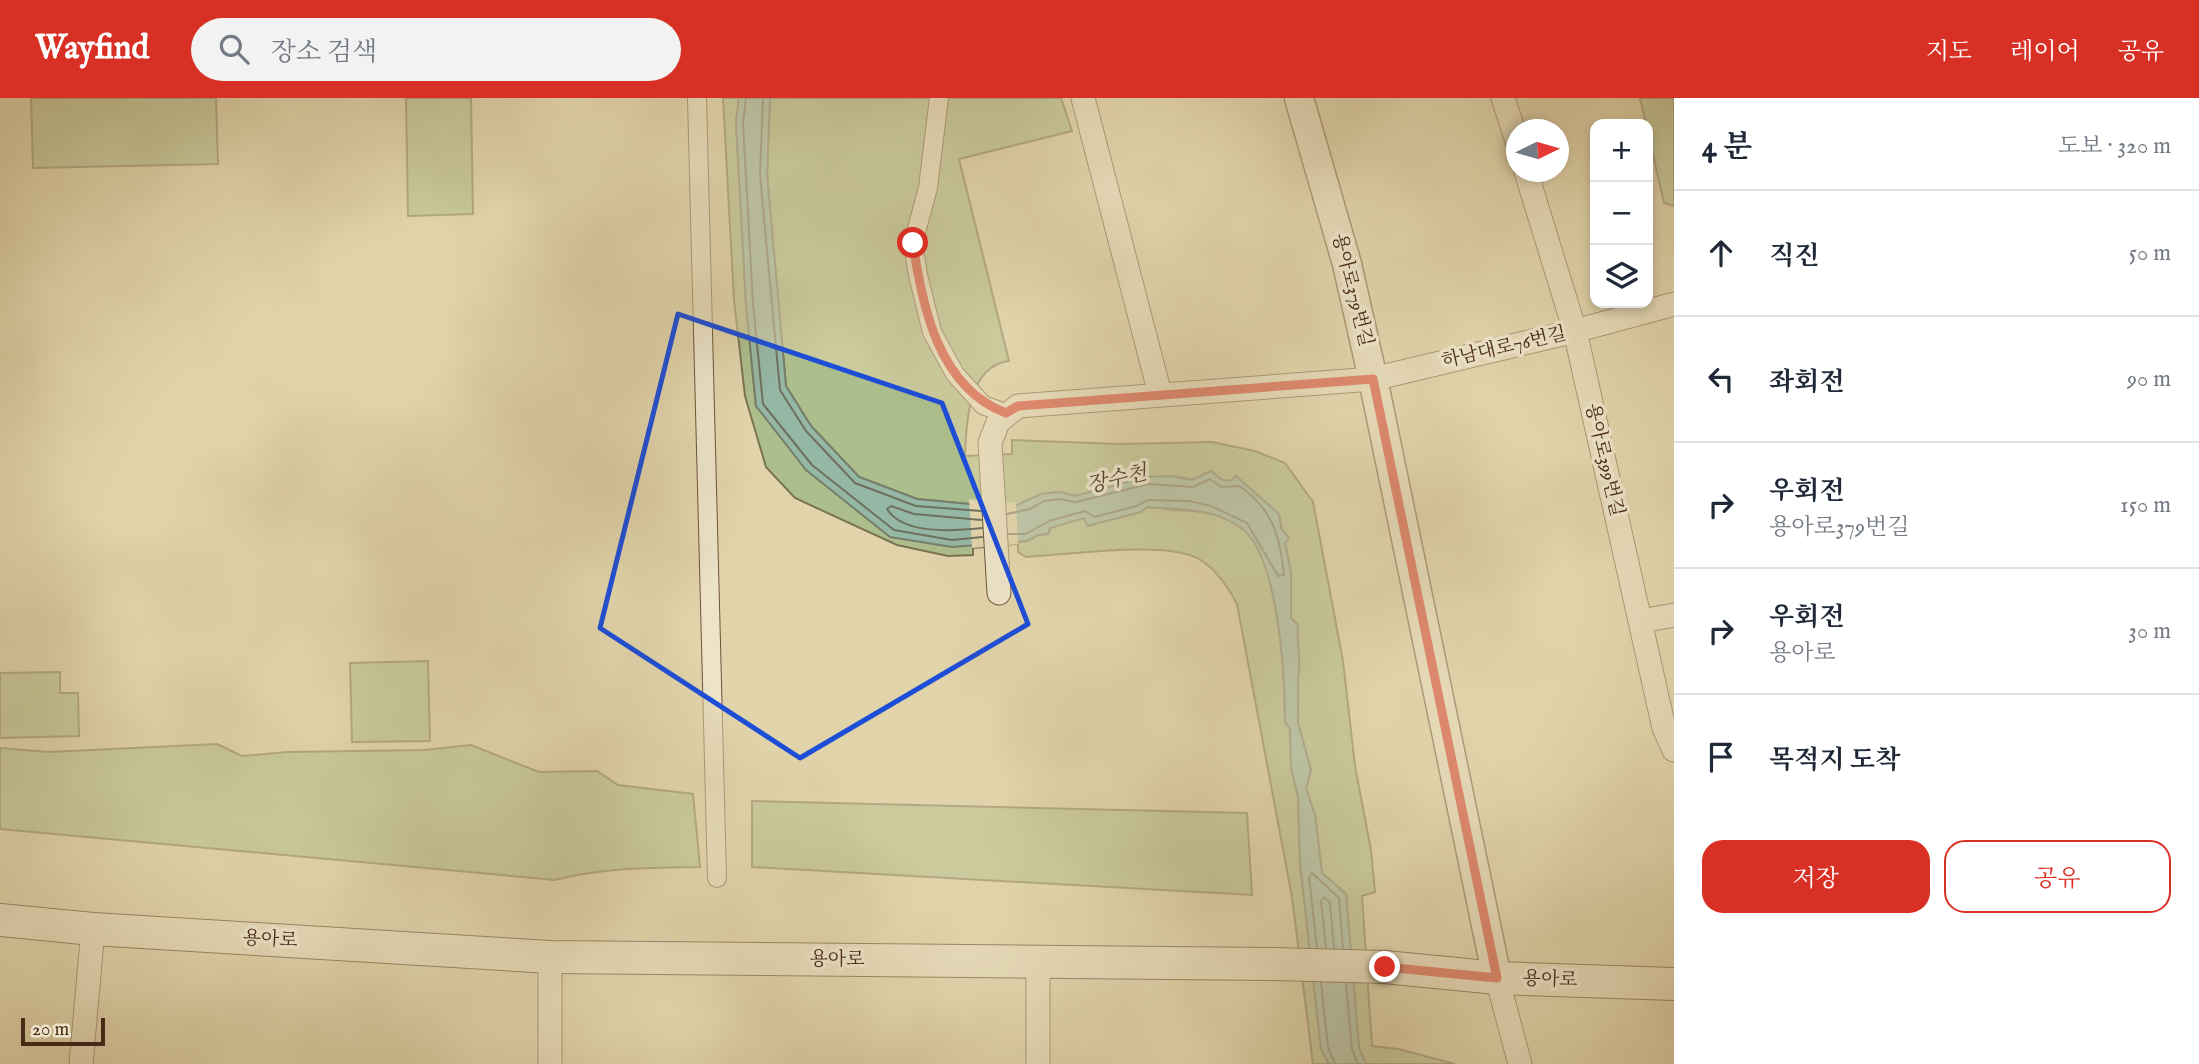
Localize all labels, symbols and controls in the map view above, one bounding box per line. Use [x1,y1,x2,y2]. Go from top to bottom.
search box [191,18,681,81]
text: Wayfind [35,28,149,70]
icon: search [215,30,253,68]
text: 장소 검색 [271,36,377,69]
text: 지도 [1926,37,1972,68]
text: 레이어 [2010,37,2080,68]
text: 공유 [2118,37,2164,68]
north arrow [1506,119,1569,182]
map controls [1590,119,1653,308]
button: + [1590,119,1653,182]
text: 4 분 [1702,129,1752,167]
text: 도보 · 320 m [2058,132,2171,161]
button: − [1590,182,1653,245]
route start [897,227,928,258]
street label: 용아로379번길 [1326,231,1378,349]
icon: ahead [1702,234,1740,272]
text: 50 m [2129,239,2171,268]
text: 직진 [1769,240,1819,273]
button: layers [1590,245,1653,308]
street label: 하남대로76번길 [1439,322,1569,374]
icon: left [1702,360,1740,398]
text: 90 m [2127,365,2171,394]
text: 좌회전 [1769,366,1844,399]
street label: 용아로399번길 [1579,401,1629,519]
water label: 장수천 [1084,460,1151,500]
text: 우회전 [1769,475,1844,508]
icon: right [1702,486,1740,524]
text: 150 m [2120,491,2171,520]
text: 용아로379번길 [1769,513,1909,542]
text: 우회전 [1769,601,1844,634]
icon: right [1702,612,1740,650]
text: 30 m [2128,617,2171,646]
text: 용아로 [1769,639,1836,668]
icon: arrive [1702,738,1740,776]
text: 목적지 도착 [1769,744,1900,777]
button: 저장 [1702,840,1930,913]
button: 공유 [1944,840,2171,913]
street label: 용아로 [242,927,298,953]
street label: 용아로 [809,948,865,972]
route end [1369,951,1400,982]
street label: 용아로 [1522,967,1578,993]
scale bar [21,1015,105,1047]
text: 20 m [32,1018,69,1042]

